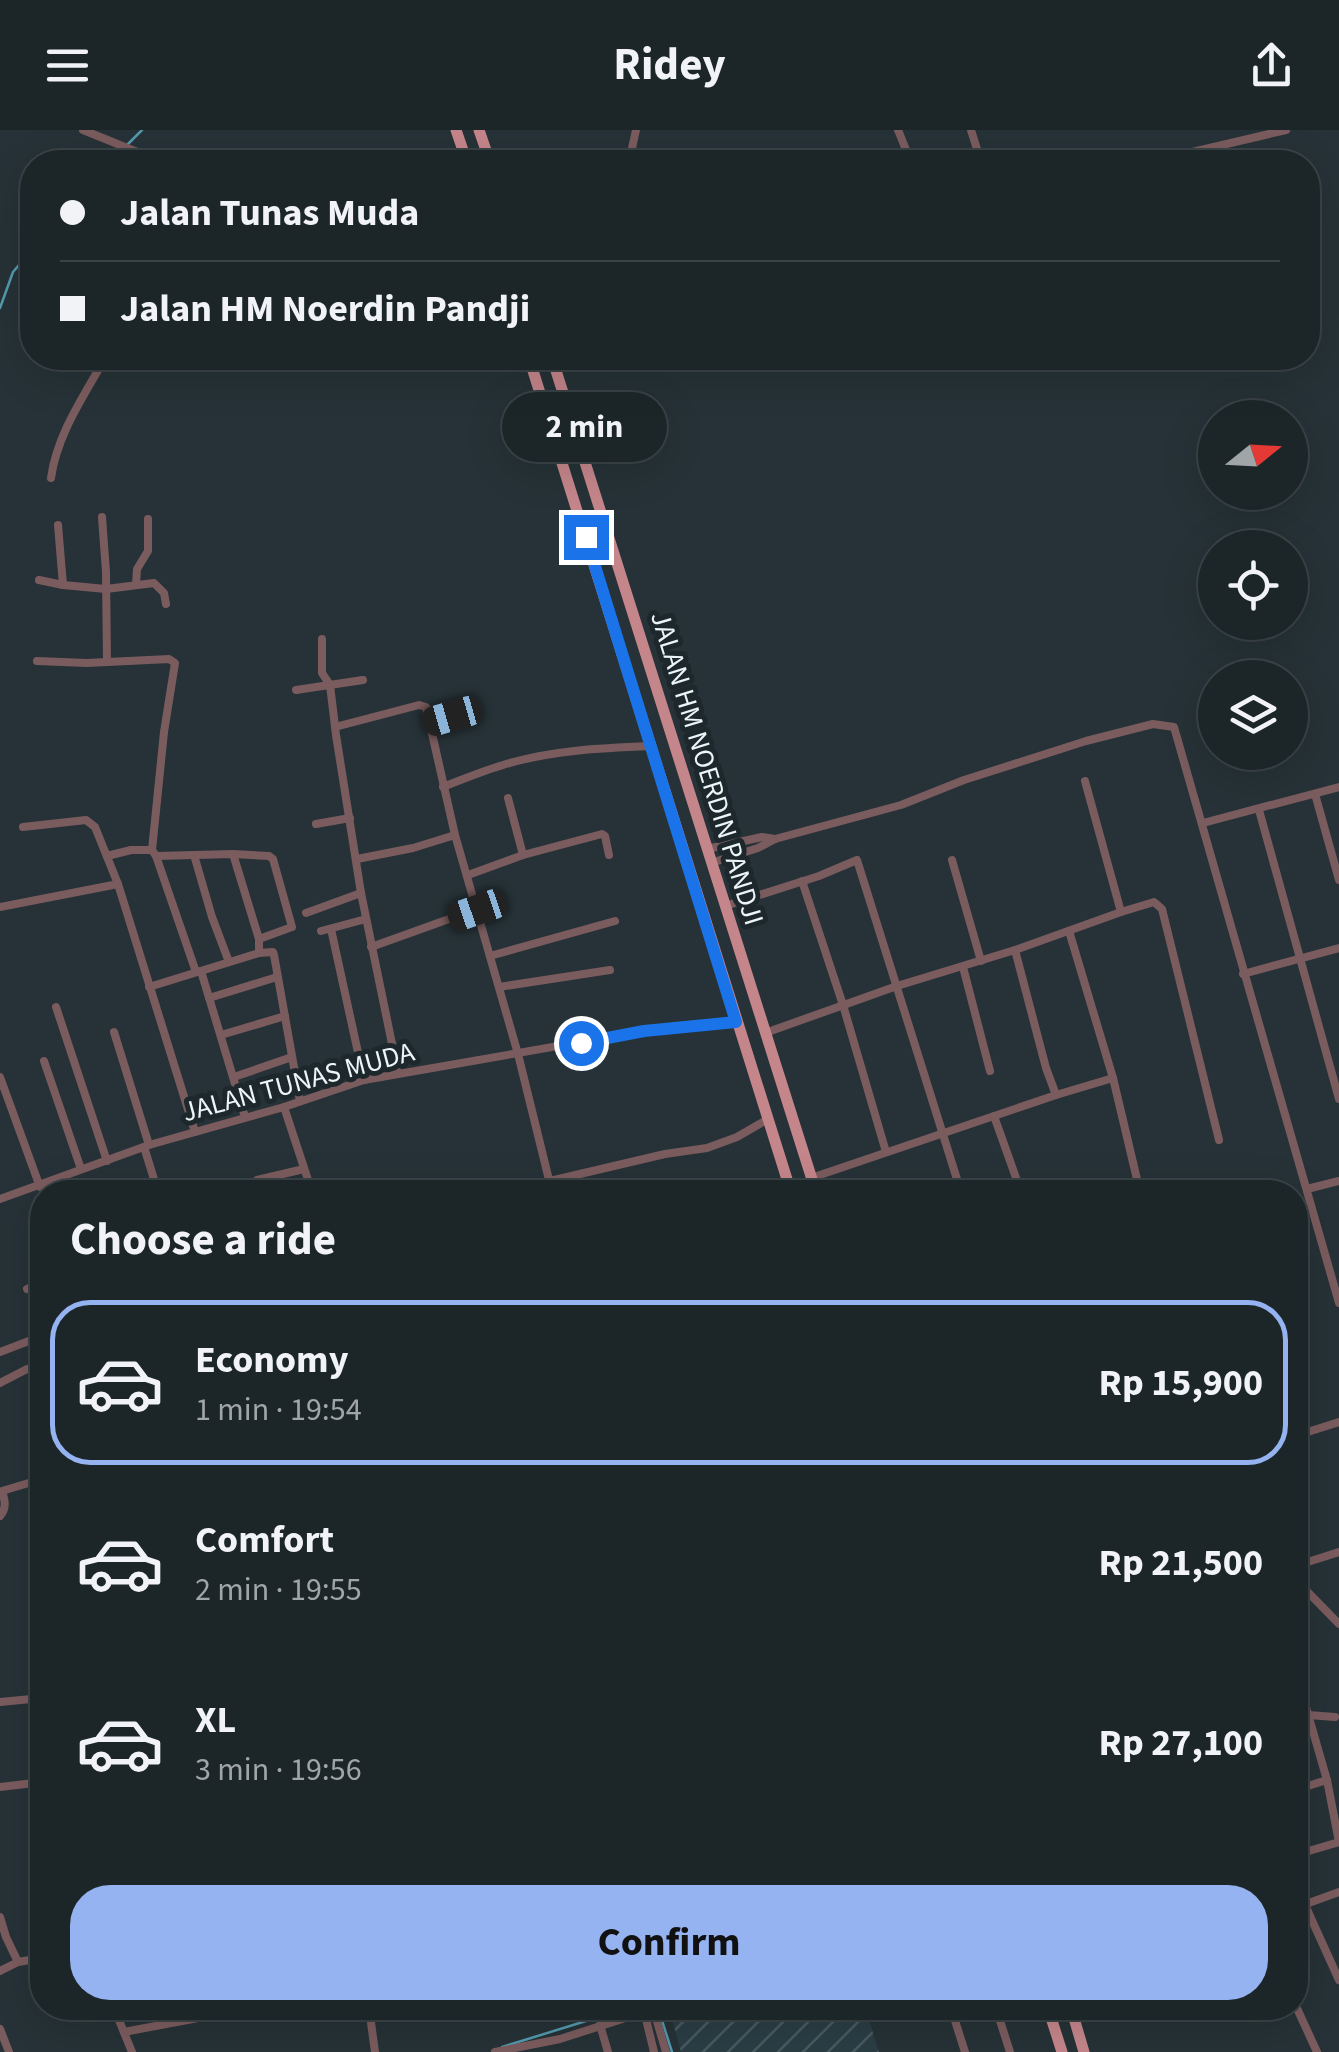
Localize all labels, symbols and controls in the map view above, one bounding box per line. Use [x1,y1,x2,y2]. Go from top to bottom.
text: Ridey [613,33,726,97]
icon: menu [40,38,95,93]
icon: share [1244,38,1299,93]
text: Jalan Tunas Muda [120,186,419,240]
text: Jalan HM Noerdin Pandji [120,282,530,336]
callout: 2 min [504,392,668,462]
north arrow [1198,400,1308,510]
map controls [1198,400,1308,770]
text: 2 min [546,404,623,450]
route end [564,515,609,560]
button: locate [1198,530,1308,640]
street label: JALAN HM NOERDIN PANDJI [640,607,774,930]
button: layers [1198,660,1308,770]
car [419,693,485,739]
car [444,886,510,934]
route start [559,1021,604,1066]
street label: JALAN TUNAS MUDA [178,1032,419,1132]
text: Choose a ride [70,1208,336,1272]
text: Economy [195,1333,348,1387]
icon: car [75,1338,165,1428]
text: Rp 15,900 [1099,1356,1263,1410]
text: 1 min · 19:54 [195,1387,362,1433]
text: Comfort [195,1513,334,1567]
icon: car [75,1518,165,1608]
text: Rp 21,500 [1099,1536,1263,1590]
text: 2 min · 19:55 [195,1567,362,1613]
text: XL [195,1693,236,1747]
icon: car [75,1698,165,1788]
text: Rp 27,100 [1099,1716,1263,1770]
text: 3 min · 19:56 [195,1747,362,1793]
button: Confirm [70,1885,1268,2000]

